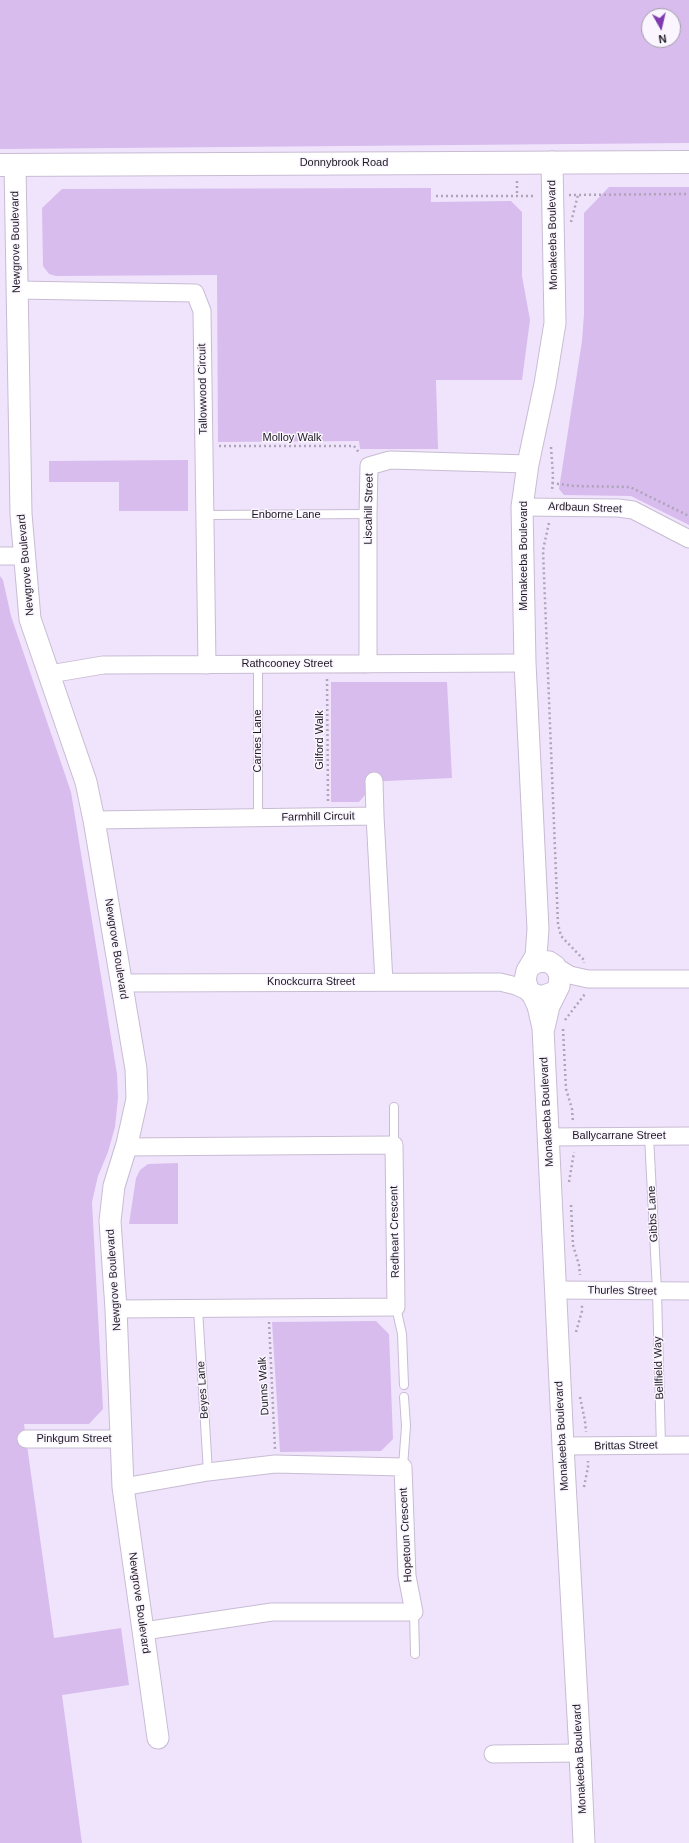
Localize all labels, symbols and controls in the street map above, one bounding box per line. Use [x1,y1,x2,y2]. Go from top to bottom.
north arrow [641,8,681,48]
text: N [658,32,667,45]
street label: Donnybrook Road [300,156,388,170]
street label: Monakeeba Boulevard [545,180,561,290]
street label: Newgrove Boulevard [9,191,23,293]
street label: Tallowwood Circuit [196,343,210,435]
street label: Molloy Walk [263,431,321,445]
street label: Liscahill Street [362,473,376,545]
street label: Ardbaun Street [548,500,622,516]
street label: Monakeeba Boulevard [517,501,531,611]
street label: Enborne Lane [251,508,321,522]
street label: Newgrove Boulevard [15,514,37,616]
street label: Rathcooney Street [241,657,333,671]
street label: Carnes Lane [251,710,265,772]
street label: Gilford Walk [313,710,327,770]
street label: Farmhill Circuit [281,810,355,824]
street label: Newgrove Boulevard [101,898,131,1000]
street label: Knockcurra Street [267,975,355,989]
street label: Monakeeba Boulevard [538,1057,556,1167]
street label: Ballycarrane Street [572,1129,666,1143]
street label: Redheart Crescent [388,1186,402,1278]
street label: Gibbs Lane [645,1186,661,1242]
street label: Newgrove Boulevard [104,1229,124,1331]
street label: Thurles Street [587,1284,657,1298]
street label: Bellfield Way [651,1336,667,1400]
street label: Dunns Walk [256,1356,272,1416]
street label: Beyes Lane [194,1361,212,1419]
street label: Monakeeba Boulevard [553,1381,571,1491]
street label: Pinkgum Street [36,1432,112,1446]
street label: Brittas Street [594,1439,658,1453]
street label: Hopetoun Crescent [397,1487,415,1583]
street label: Newgrove Boulevard [125,1552,153,1654]
street label: Monakeeba Boulevard [571,1704,589,1814]

